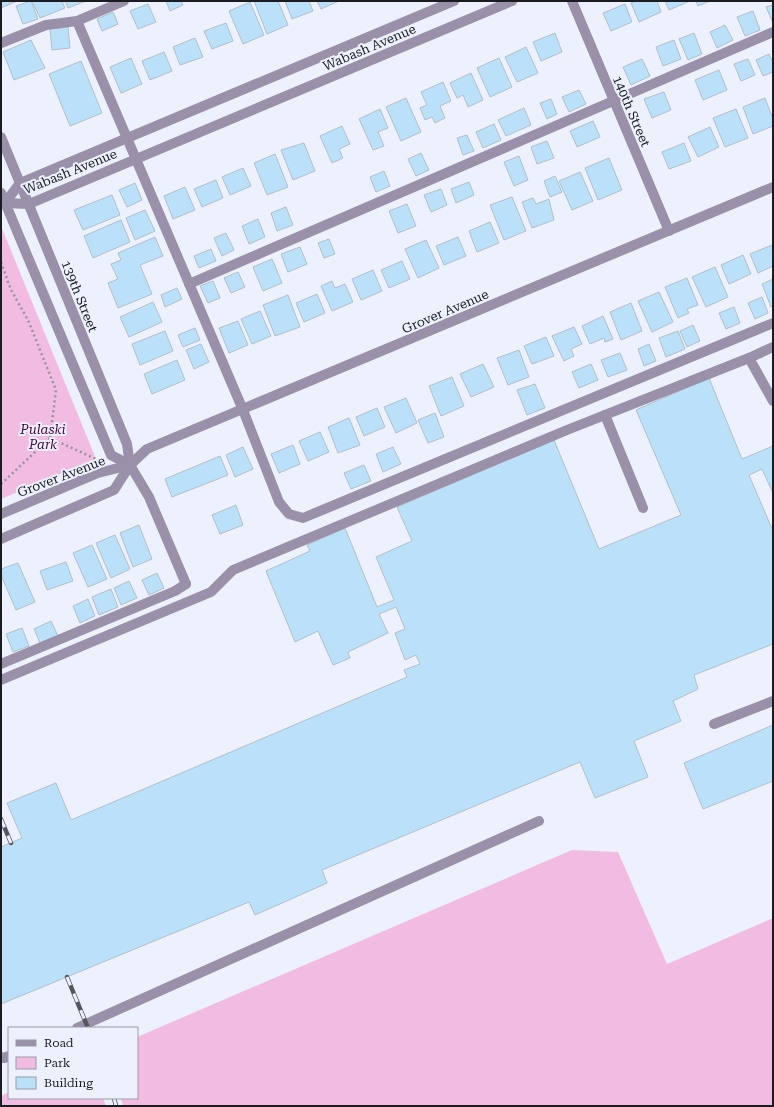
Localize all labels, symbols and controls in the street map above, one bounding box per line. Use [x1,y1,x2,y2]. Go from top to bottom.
street label: Wabash Avenue [320,21,418,74]
street label: 140th Street [610,73,653,149]
street label: Wabash Avenue [21,146,119,197]
street label: 139th Street [58,258,101,334]
street label: Grover Avenue [400,286,491,336]
park label: Pulaski Park [19,422,66,452]
street label: Grover Avenue [15,453,107,500]
legend [8,1027,138,1099]
text: Road [44,1036,74,1050]
text: Park [44,1056,71,1070]
text: Building [44,1076,93,1090]

